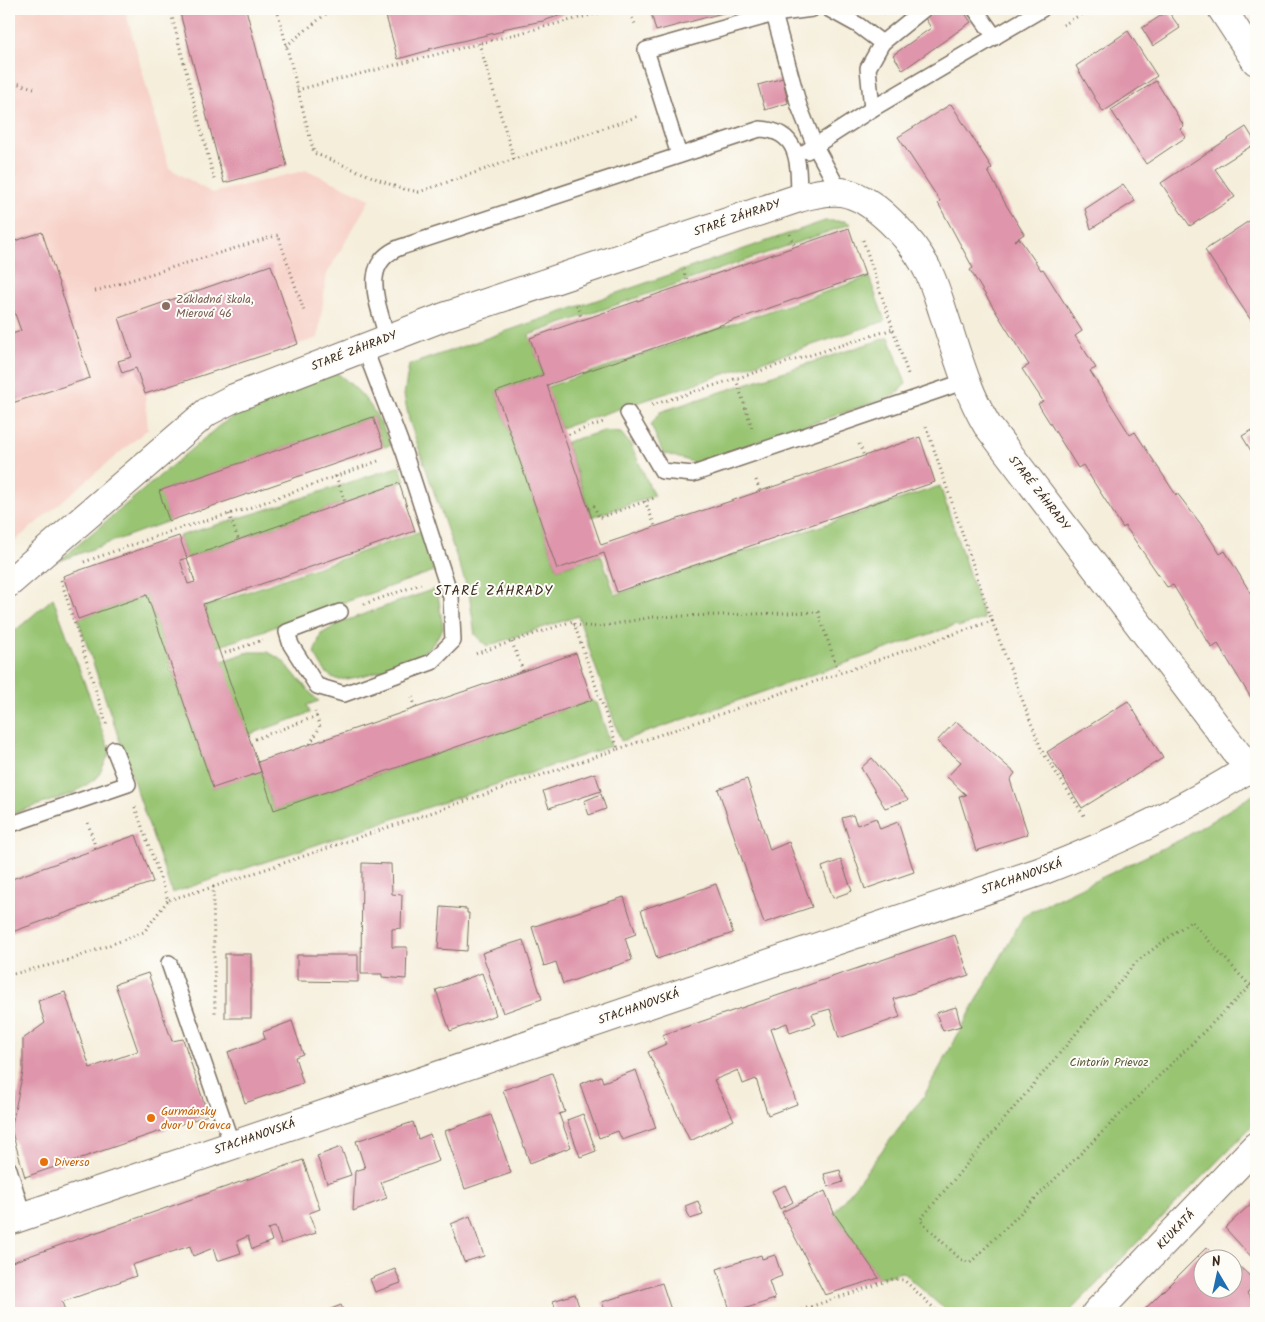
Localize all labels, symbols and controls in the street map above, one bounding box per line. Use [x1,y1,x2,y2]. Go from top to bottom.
street label: STARÉ ZÁHRADY [691,194,784,242]
place label: Základná škola, Mierová 46 [176,290,254,323]
marker: Základná škola, Mierová 46 [160,300,172,312]
street label: STARÉ ZÁHRADY [308,325,401,376]
street label: STARÉ ZÁHRADY [1004,451,1075,535]
district label: STARÉ ZÁHRADY [435,580,553,602]
street label: STACHANOVSKÁ [979,854,1065,900]
street label: STACHANOVSKÁ [596,984,682,1030]
park label: Cintorín Prievoz [1069,1053,1149,1072]
place label: Gurmánsky dvor U Oravca [161,1102,232,1135]
marker: Gurmánsky dvor U Oravca [145,1112,157,1124]
street label: STACHANOVSKÁ [212,1114,298,1160]
place label: Diverso [54,1153,90,1172]
marker: Diverso [38,1156,50,1168]
street label: KĽUKATÁ [1152,1206,1200,1254]
north arrow [1192,1250,1242,1300]
text: N [1210,1251,1222,1274]

